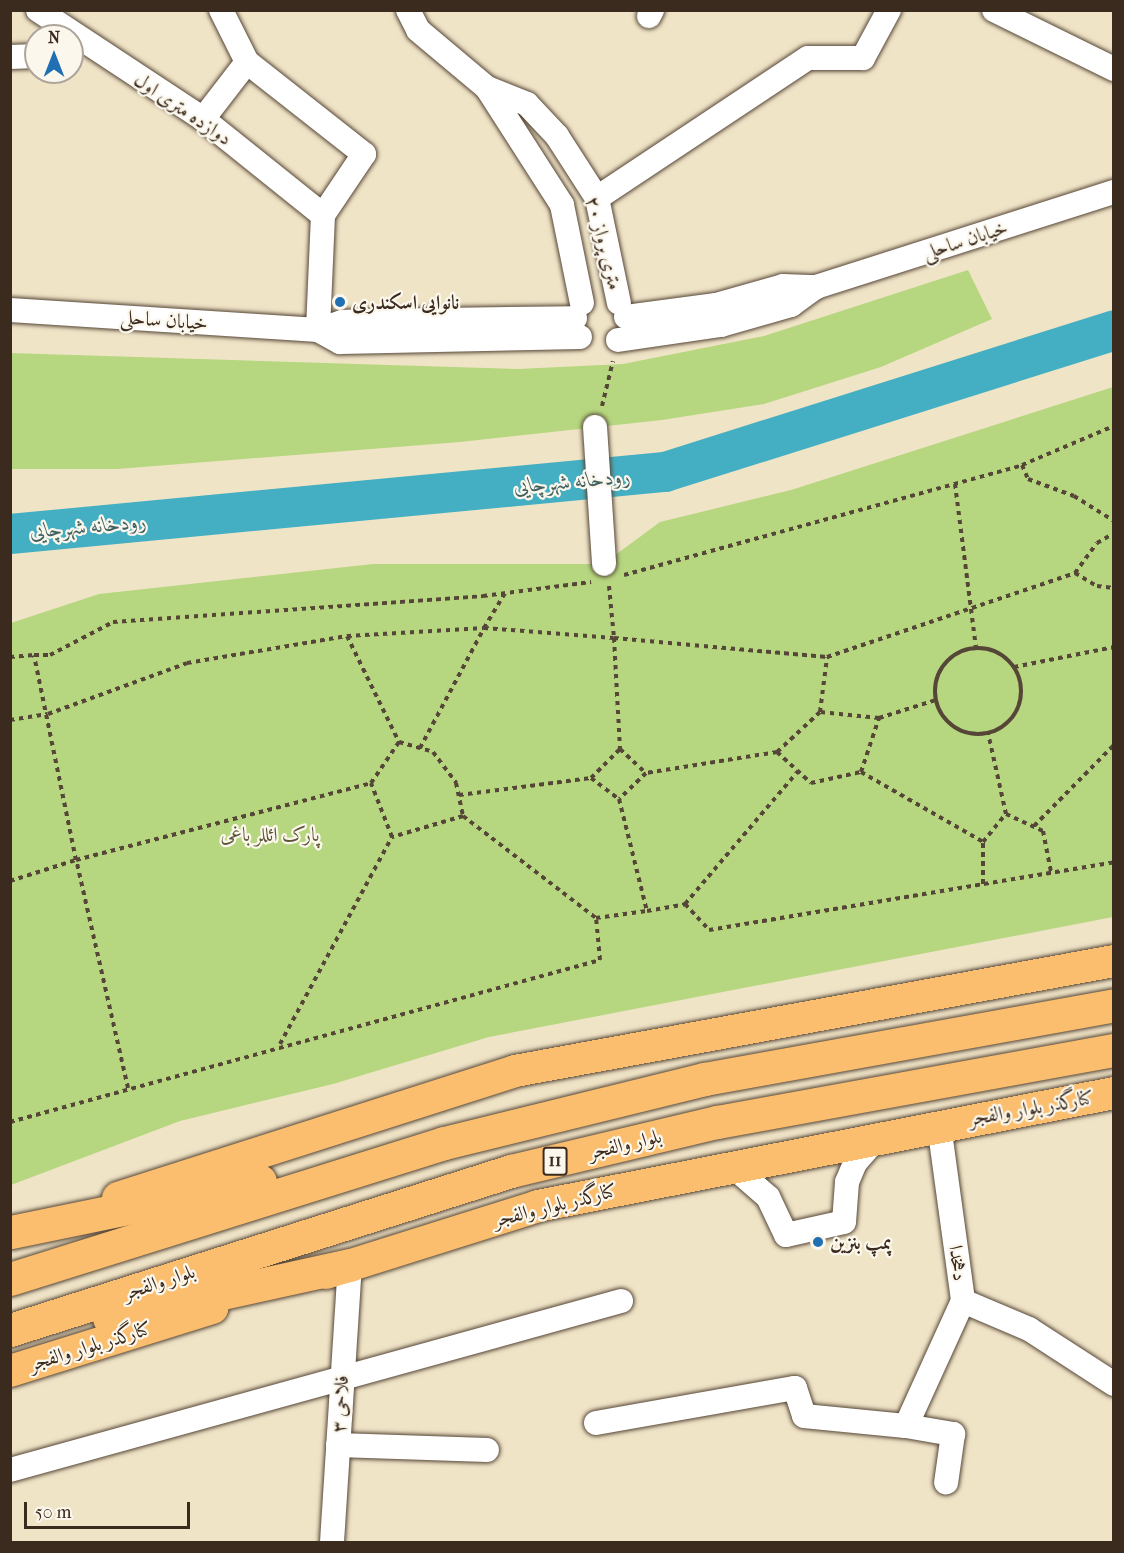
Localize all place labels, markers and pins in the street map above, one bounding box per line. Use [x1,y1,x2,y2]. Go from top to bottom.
place label: نانوایی اسکندری [352,290,459,314]
marker: نانوایی اسکندری [333,295,347,309]
place label: پمپ بنزین [830,1230,891,1254]
marker: پمپ بنزین [811,1235,825,1249]

